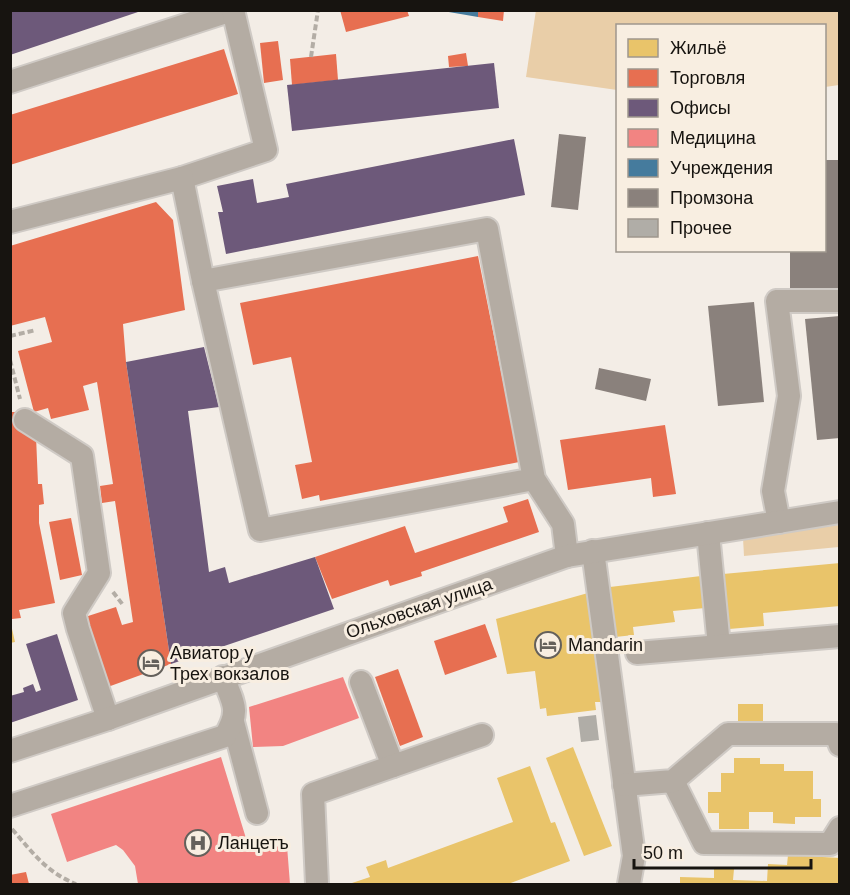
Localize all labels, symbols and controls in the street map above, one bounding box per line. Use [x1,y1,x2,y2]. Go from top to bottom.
legend [616,24,826,252]
text: Жильё [670,38,727,58]
text: Торговля [670,68,745,88]
text: Офисы [670,98,731,118]
text: Медицина [670,128,757,148]
text: Учреждения [670,158,773,178]
text: Промзона [670,188,754,208]
text: Прочее [670,218,732,238]
street label: Ольховская улица [343,573,496,642]
hotel icon: Mandarin [533,630,563,660]
place label: Mandarin [568,635,643,655]
place label: Авиатор у Трех вокзалов [170,643,290,684]
hotel icon: Авиатор у Трех вокзалов [136,648,166,678]
hospital icon: Ланцетъ [183,828,213,858]
scale bar [634,832,811,870]
place label: Ланцетъ [218,833,289,853]
text: 50 m [643,843,683,863]

